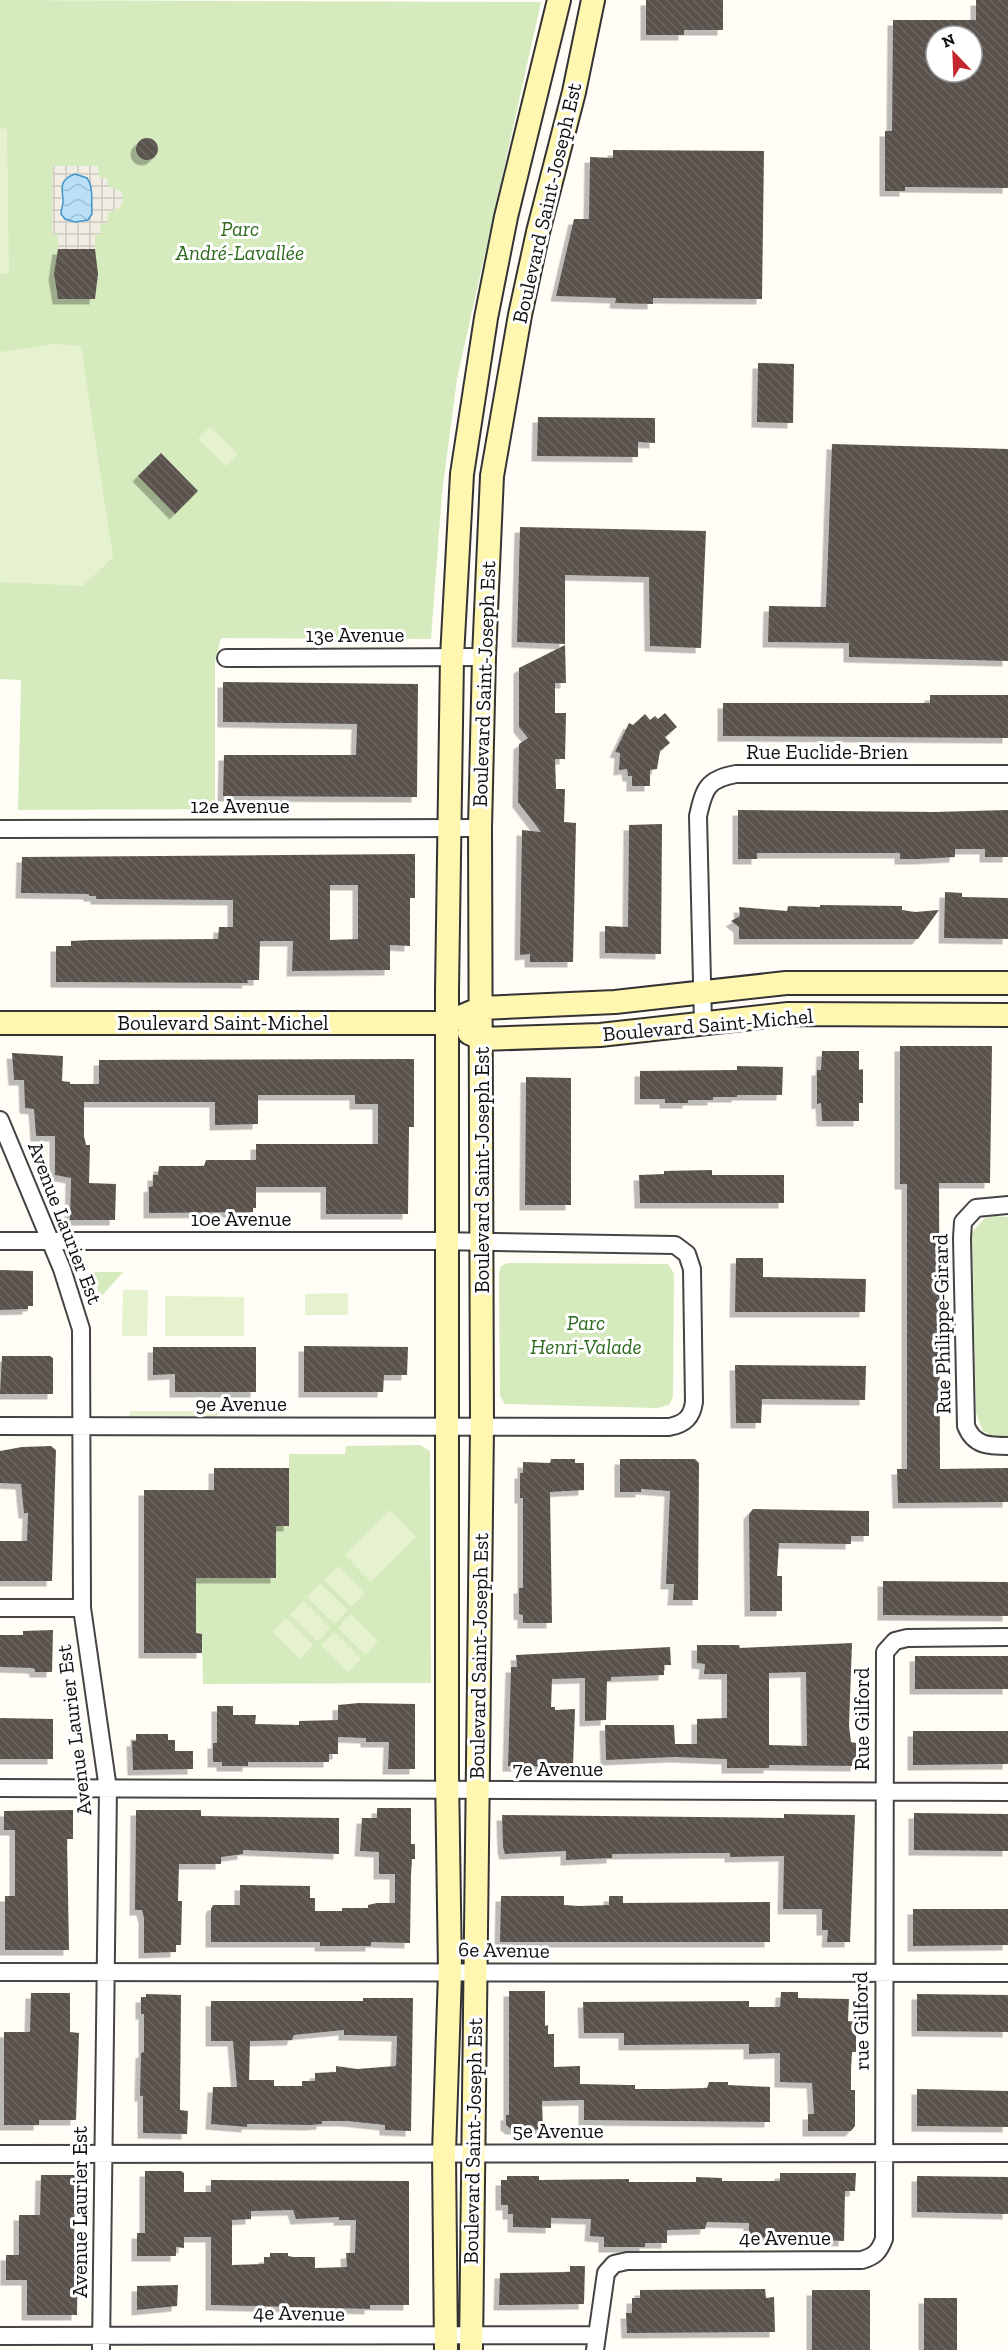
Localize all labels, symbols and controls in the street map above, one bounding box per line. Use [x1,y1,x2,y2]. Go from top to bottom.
north arrow [924,24,984,84]
text: N [939,30,958,52]
street label: Boulevard Saint-Joseph Est [507,80,586,326]
park label: Parc André-Lavallée [175,216,304,265]
street label: Boulevard Saint-Joseph Est [467,560,500,808]
street label: 13e Avenue [306,622,405,647]
street label: Rue Euclide-Brien [746,739,908,764]
street label: 12e Avenue [190,793,290,818]
street label: Boulevard Saint-Michel [602,1003,815,1046]
street label: Boulevard Saint-Michel [117,1010,329,1035]
street label: Boulevard Saint-Joseph Est [469,1047,494,1293]
street label: Avenue Laurier Est [23,1138,108,1308]
street label: 10e Avenue [191,1206,291,1231]
street label: Rue Philippe-Girard [927,1233,956,1414]
park label: Parc Henri-Valade [530,1310,642,1359]
street label: 9e Avenue [195,1391,287,1416]
street label: Boulevard Saint-Joseph Est [464,1532,493,1779]
street label: Avenue Laurier Est [51,1643,96,1817]
street label: Rue Gilford [849,1667,874,1771]
street label: 7e Avenue [513,1756,603,1781]
street label: 6e Avenue [458,1936,550,1963]
street label: rue Gilford [847,1971,874,2071]
street label: Boulevard Saint-Joseph Est [458,2017,487,2264]
street label: 5e Avenue [512,2118,604,2143]
street label: Avenue Laurier Est [67,2126,92,2298]
street label: 4e Avenue [739,2225,831,2250]
street label: 4e Avenue [253,2299,345,2326]

